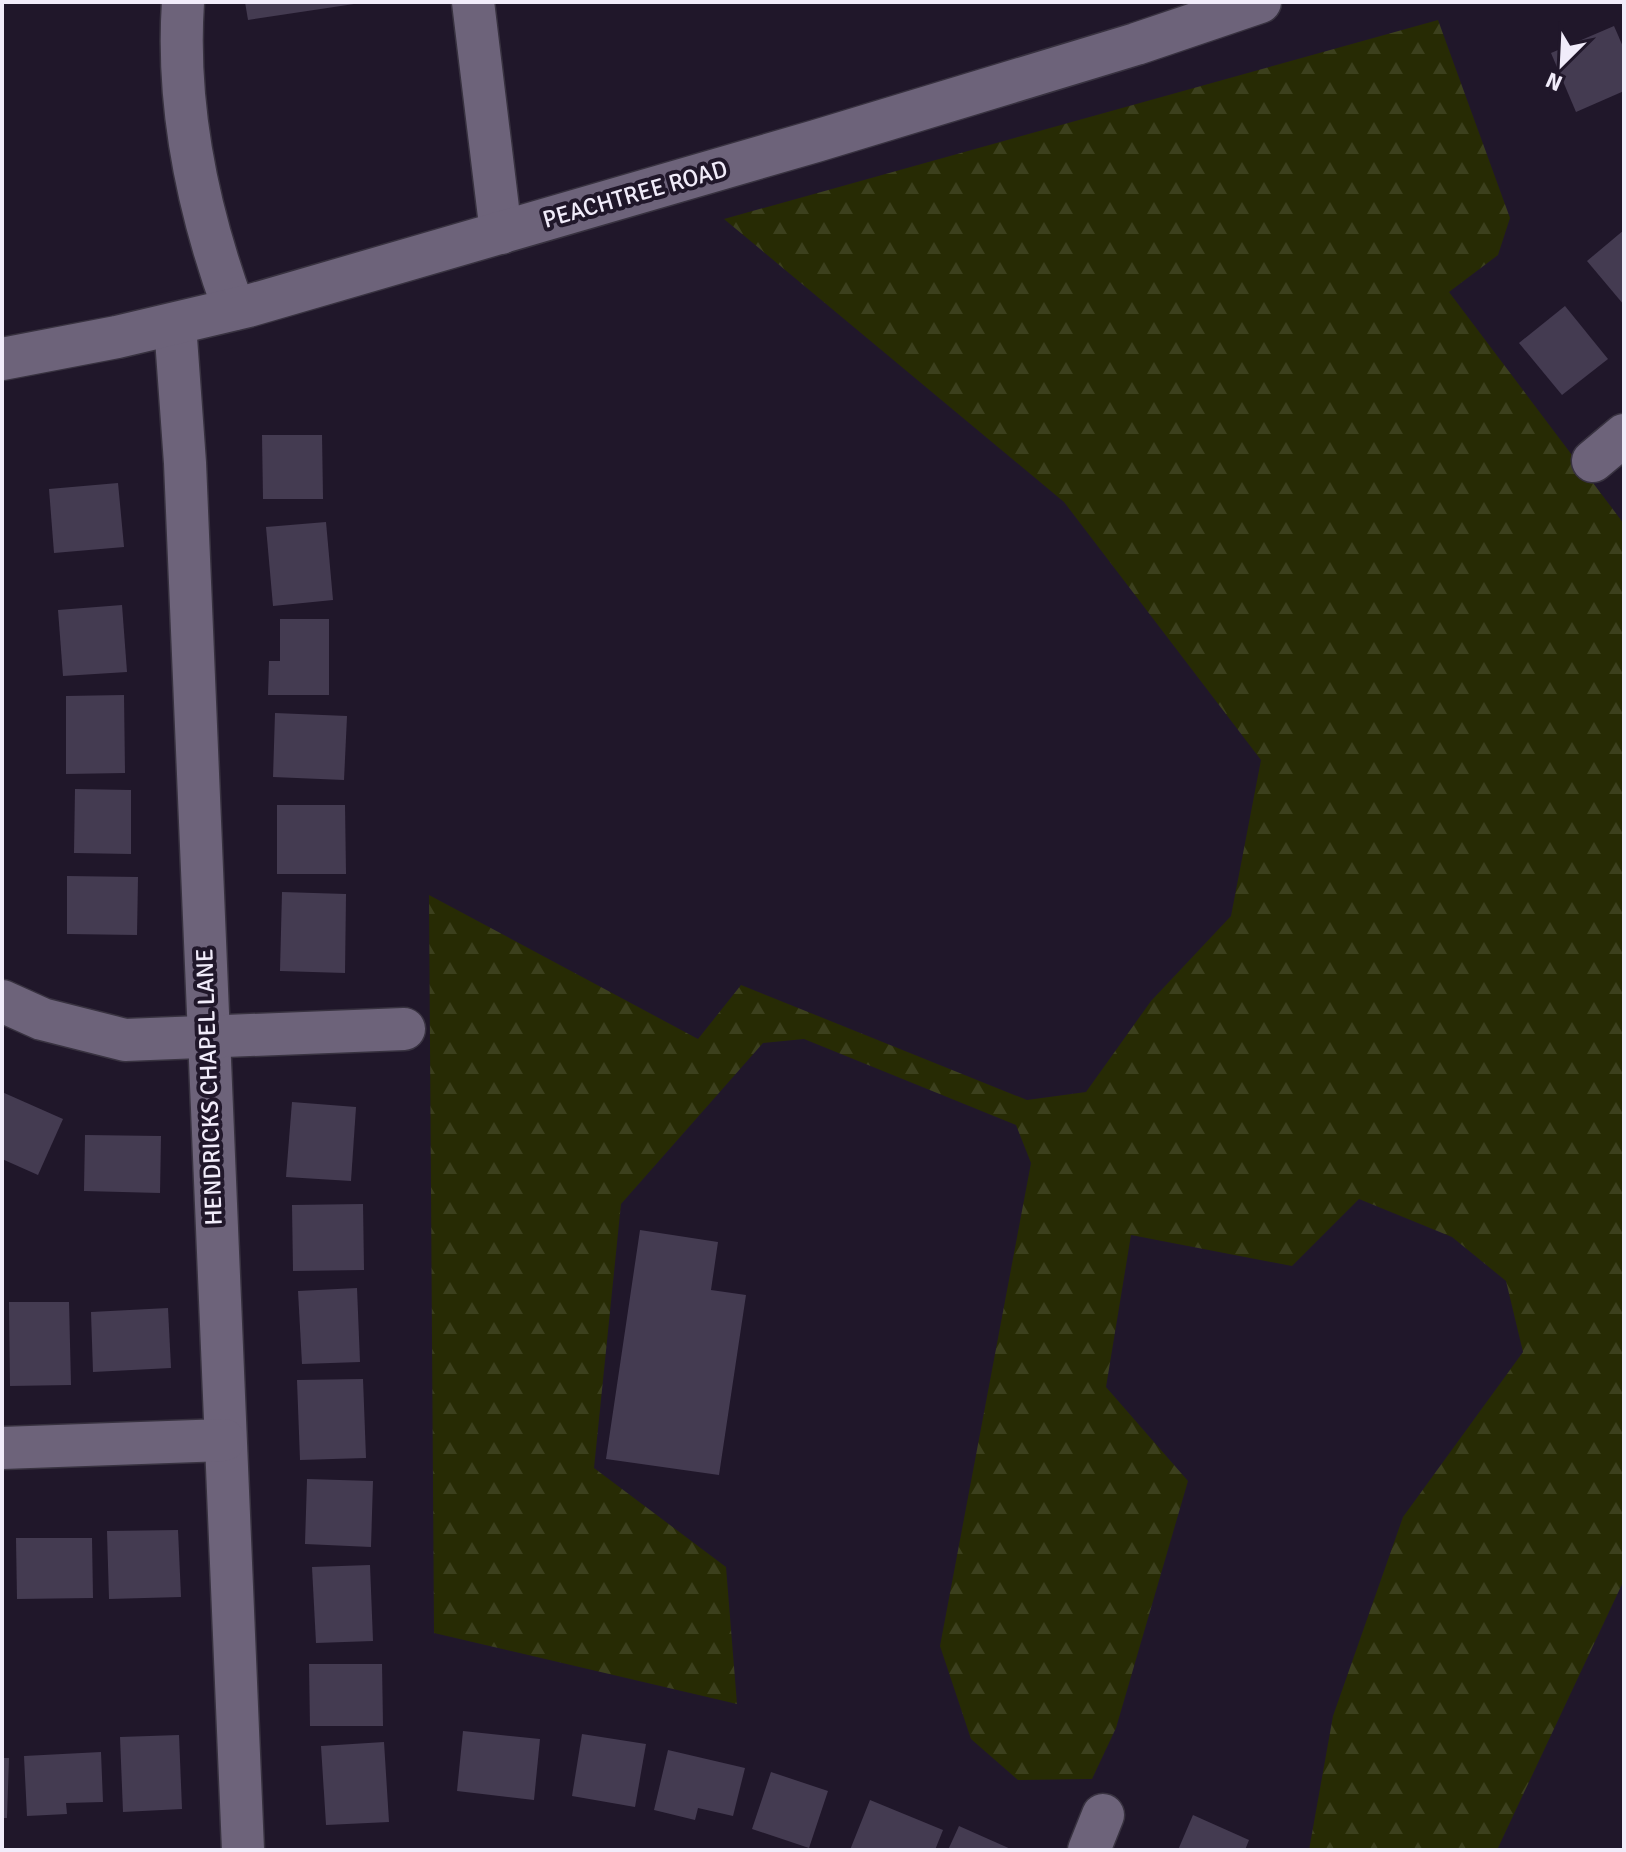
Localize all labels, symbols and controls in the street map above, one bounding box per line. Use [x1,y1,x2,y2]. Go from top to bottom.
north arrow [1522,24,1602,104]
text: N [1542,66,1567,97]
street label: PEACHTREE ROAD [539,153,731,235]
street label: HENDRICKS CHAPEL LANE [189,948,229,1226]

